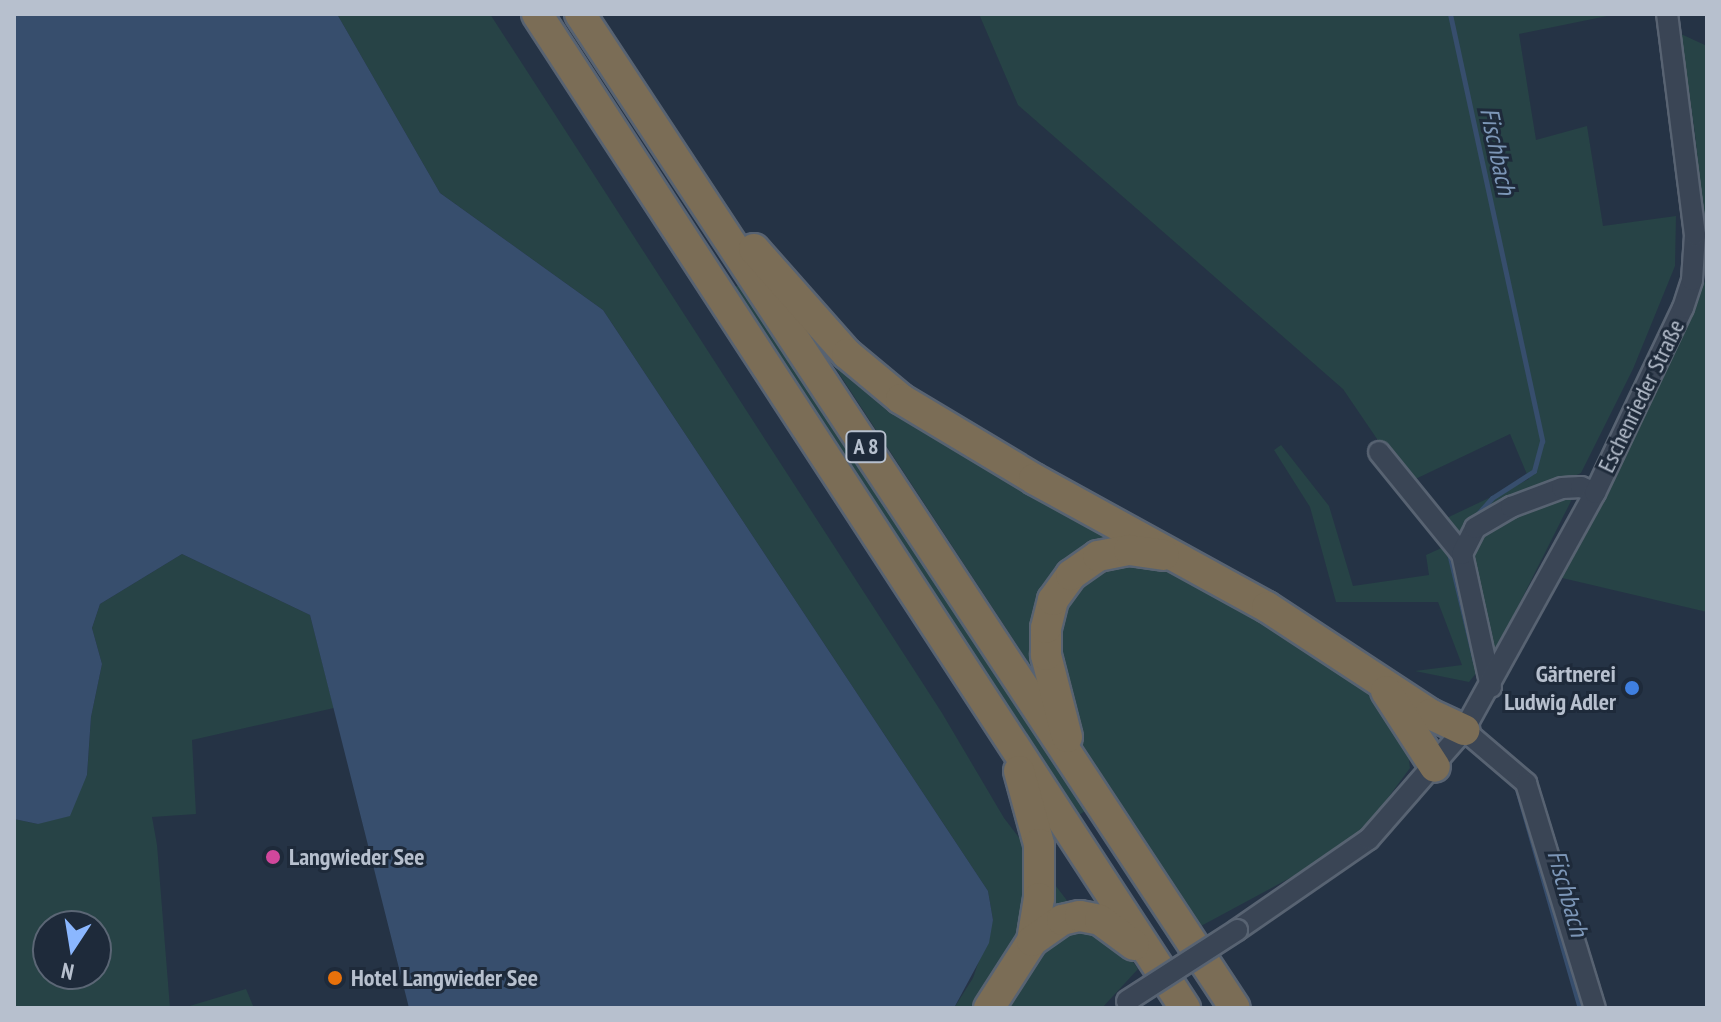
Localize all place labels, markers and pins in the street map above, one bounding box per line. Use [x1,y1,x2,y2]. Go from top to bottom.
place label: Gärtnerei Ludwig Adler [1503,660,1616,716]
marker: Gärtnerei Ludwig Adler [1623,679,1641,697]
place label: Langwieder See [289,843,424,871]
marker: Langwieder See [264,848,282,866]
place label: Hotel Langwieder See [351,964,538,992]
marker: Hotel Langwieder See [326,969,344,987]

